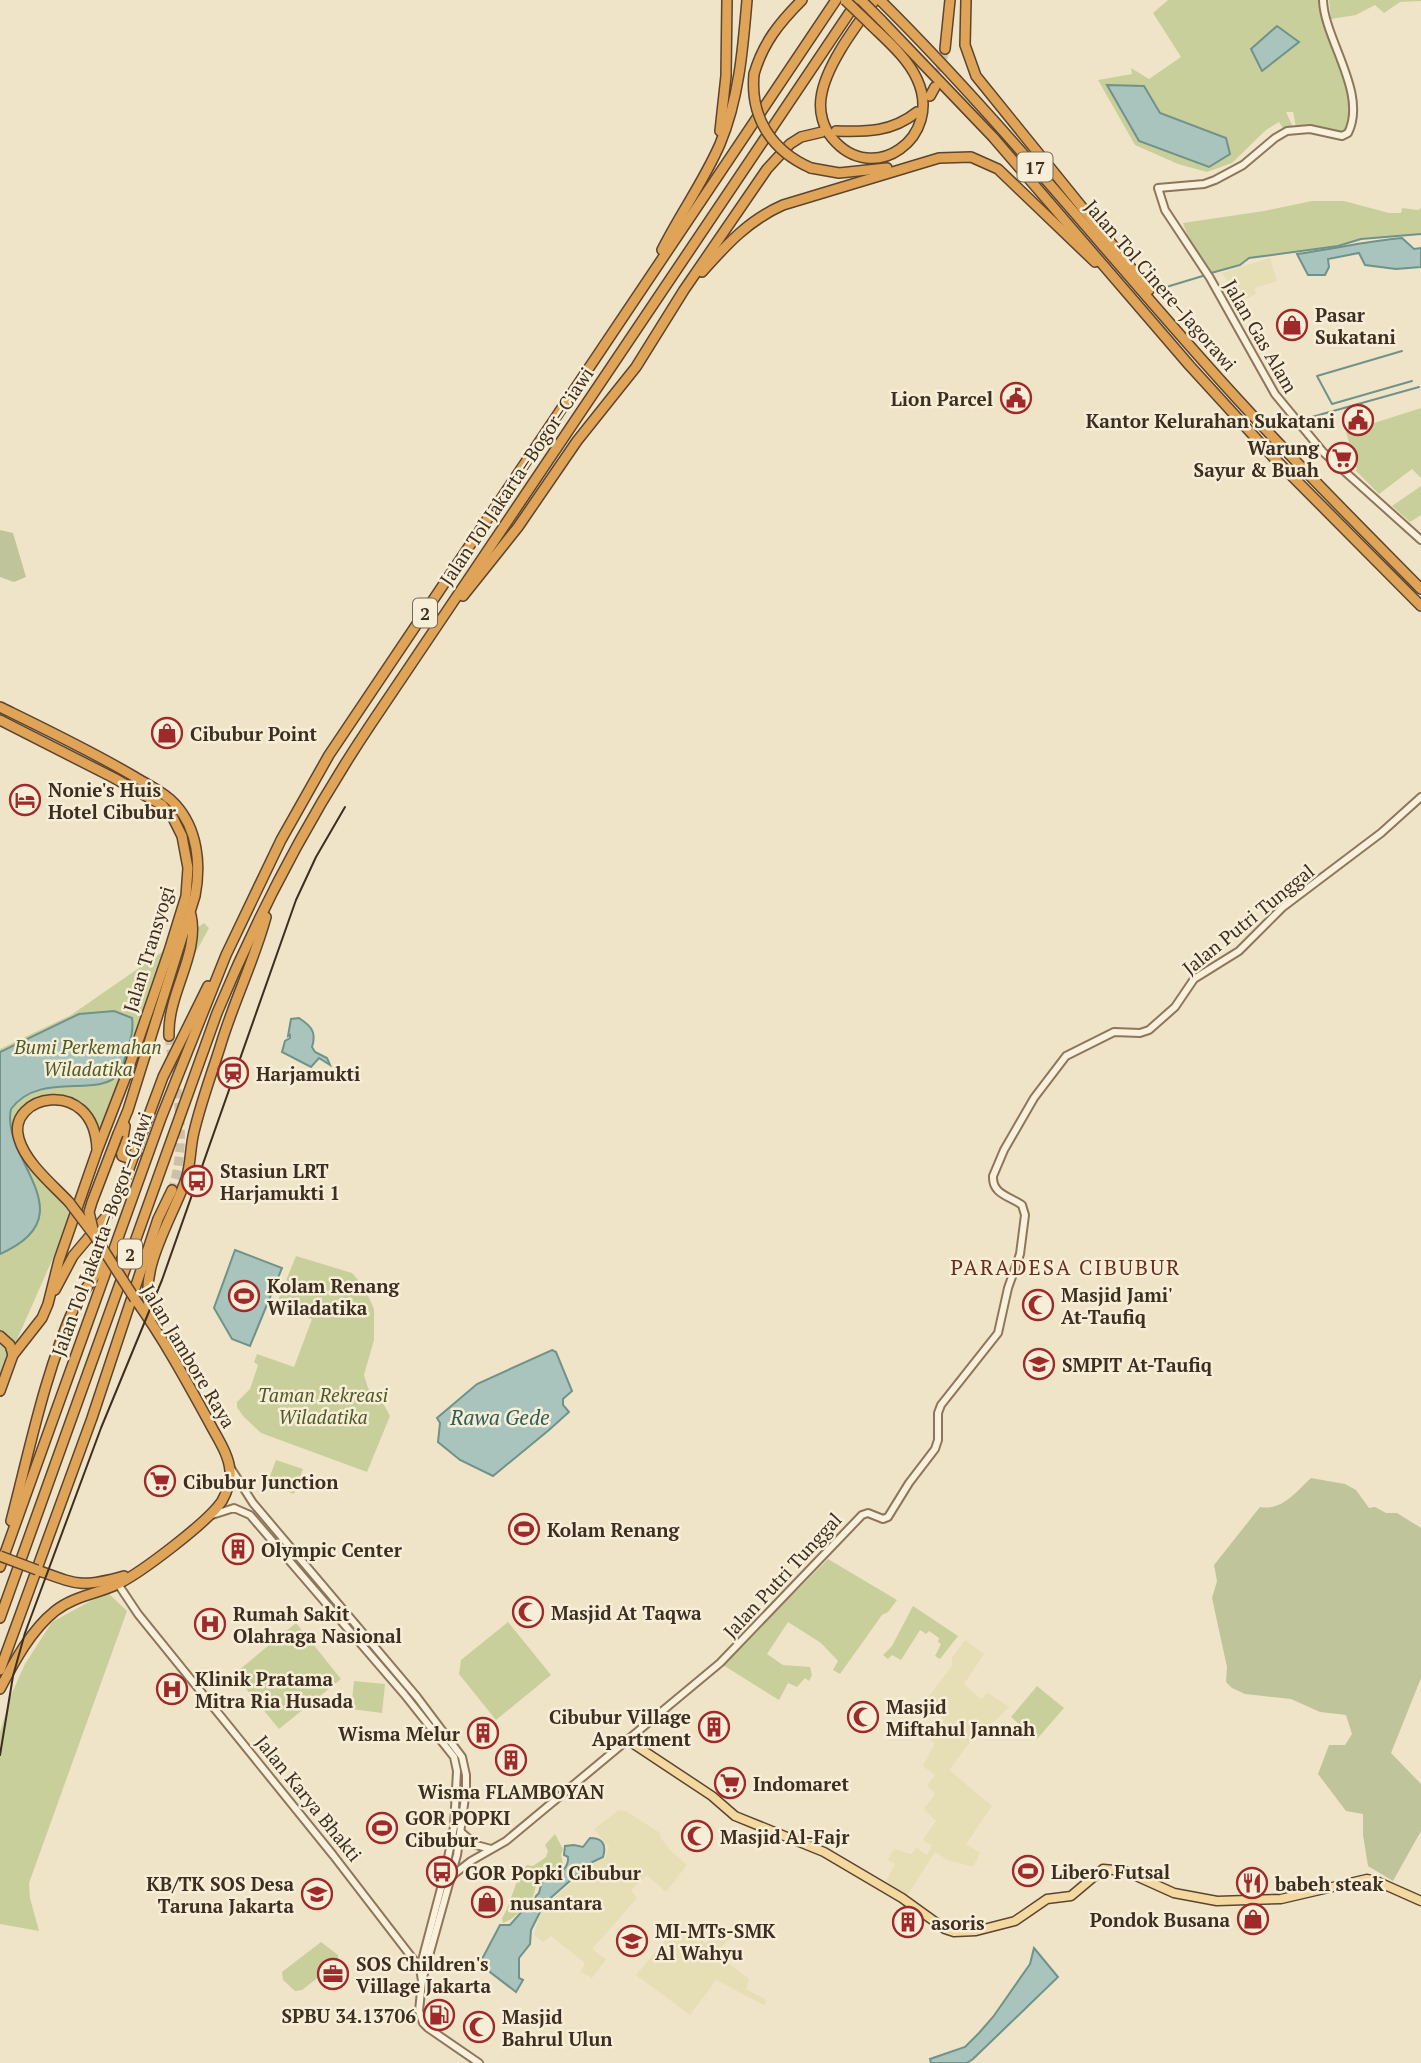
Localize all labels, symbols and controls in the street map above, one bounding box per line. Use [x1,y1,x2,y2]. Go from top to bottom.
road number: 17 [1018,152,1052,182]
street label: Jalan Tol Cinere–Jagorawi [1080,194,1242,376]
street label: Jalan Gas Alam [1218,275,1304,398]
place label: Pasar Sukatani [1315,302,1396,349]
shop icon: Pasar Sukatani [1275,308,1309,342]
street label: Jalan Tol Jakarta–Bogor–Ciawi [433,362,599,590]
public building icon: Lion Parcel [999,381,1033,415]
place label: Lion Parcel [891,386,993,411]
public building icon: Kantor Kelurahan Sukatani [1341,403,1375,437]
place label: Kantor Kelurahan Sukatani [1086,408,1335,433]
place label: Warung Sayur & Buah [1194,435,1320,482]
supermarket icon: Warung Sayur & Buah [1325,441,1359,475]
road number: 2 [413,598,437,628]
shop icon: Cibubur Point [150,716,184,750]
place label: Cibubur Point [190,721,317,746]
place label: Nonie's Huis Hotel Cibubur [48,777,177,824]
hotel icon: Nonie's Huis Hotel Cibubur [8,783,42,817]
street label: Jalan Putri Tunggal [1177,858,1319,980]
street label: Jalan Transyogi [117,883,179,1015]
park label: Bumi Perkemahan Wiladatika [13,1034,162,1081]
station icon: Harjamukti [216,1056,250,1090]
place label: Harjamukti [256,1061,360,1086]
street label: Jalan Tol Jakarta–Bogor–Ciawi [45,1108,157,1360]
place label: Stasiun LRT Harjamukti 1 [220,1158,340,1205]
bus stop icon: Stasiun LRT Harjamukti 1 [180,1164,214,1198]
road number: 2 [118,1240,142,1268]
district label: PARADESA CIBUBUR [951,1253,1181,1281]
place label: Kolam Renang Wiladatika [267,1273,401,1320]
sports icon: Kolam Renang Wiladatika [227,1279,261,1313]
street label: Jalan Jambore Raya [136,1280,242,1433]
place label: Masjid Jami' At-Taufiq [1061,1282,1173,1329]
mosque icon: Masjid Jami' At-Taufiq [1021,1288,1055,1322]
school or university icon: SMPIT At-Taufiq [1022,1347,1056,1381]
place label: SMPIT At-Taufiq [1062,1352,1213,1377]
park label: Taman Rekreasi Wiladatika [258,1382,389,1429]
water label: Rawa Gede [449,1403,550,1431]
supermarket icon: Cibubur Junction [143,1464,177,1498]
place label: Cibubur Junction [183,1469,339,1494]
street label: Jalan Putri Tunggal [717,1507,847,1643]
sports icon: Kolam Renang [507,1512,541,1546]
place label: Kolam Renang [547,1517,681,1542]
building icon: Olympic Center [221,1532,255,1566]
place label: Olympic Center [261,1537,403,1562]
mosque icon: Masjid At Taqwa [511,1595,545,1629]
place label: Masjid At Taqwa [551,1600,702,1625]
place label: Rumah Sakit Olahraga Nasional [233,1601,402,1648]
hospital icon: Rumah Sakit Olahraga Nasional [193,1607,227,1641]
place label: Klinik Pratama Mitra Ria Husada [195,1666,354,1713]
hospital icon: Klinik Pratama Mitra Ria Husada [155,1672,189,1706]
place label: Masjid Miftahul Jannah [886,1694,1035,1741]
mosque icon: Masjid Miftahul Jannah [846,1700,880,1734]
place label: Cibubur Village Apartment [549,1704,691,1751]
building icon: Cibubur Village Apartment [697,1710,731,1744]
building icon: Wisma Melur [466,1716,500,1750]
place label: Wisma Melur [338,1721,461,1746]
street label: Jalan Karya Bhakti [250,1730,368,1866]
building icon: Wisma FLAMBOYAN [494,1743,528,1777]
supermarket icon: Indomaret [713,1766,747,1800]
place label: Indomaret [753,1771,850,1796]
place label: Wisma FLAMBOYAN [418,1779,605,1804]
place label: GOR POPKI Cibubur [405,1805,510,1852]
sports icon: GOR POPKI Cibubur [365,1811,399,1845]
mosque icon: Masjid Al-Fajr [680,1819,714,1853]
place label: Masjid Al-Fajr [720,1824,850,1849]
sports icon: Libero Futsal [1011,1854,1045,1888]
bus stop icon: GOR Popki Cibubur [425,1855,459,1889]
place label: Libero Futsal [1051,1859,1170,1884]
place label: GOR Popki Cibubur [465,1860,642,1885]
restaurant icon: babeh steak [1235,1866,1269,1900]
place label: KB/TK SOS Desa Taruna Jakarta [146,1871,294,1918]
place label: babeh steak [1274,1871,1384,1896]
school or university icon: KB/TK SOS Desa Taruna Jakarta [300,1877,334,1911]
shop icon: nusantara [470,1885,504,1919]
place label: nusantara [510,1890,603,1915]
shop icon: Pondok Busana [1236,1902,1270,1936]
building icon: asoris [891,1905,925,1939]
place label: Pondok Busana [1090,1907,1230,1932]
place label: asoris [931,1910,985,1935]
place label: MI-MTs-SMK Al Wahyu [655,1918,776,1965]
school or university icon: MI-MTs-SMK Al Wahyu [615,1924,649,1958]
place label: SOS Children's Village Jakarta [356,1951,491,1998]
office icon: SOS Children's Village Jakarta [316,1957,350,1991]
fuel station icon: SPBU 34.13706 [422,1998,456,2032]
place label: SPBU 34.13706 [281,2003,416,2028]
place label: Masjid Bahrul Ulun [502,2004,613,2051]
mosque icon: Masjid Bahrul Ulun [462,2010,496,2044]

